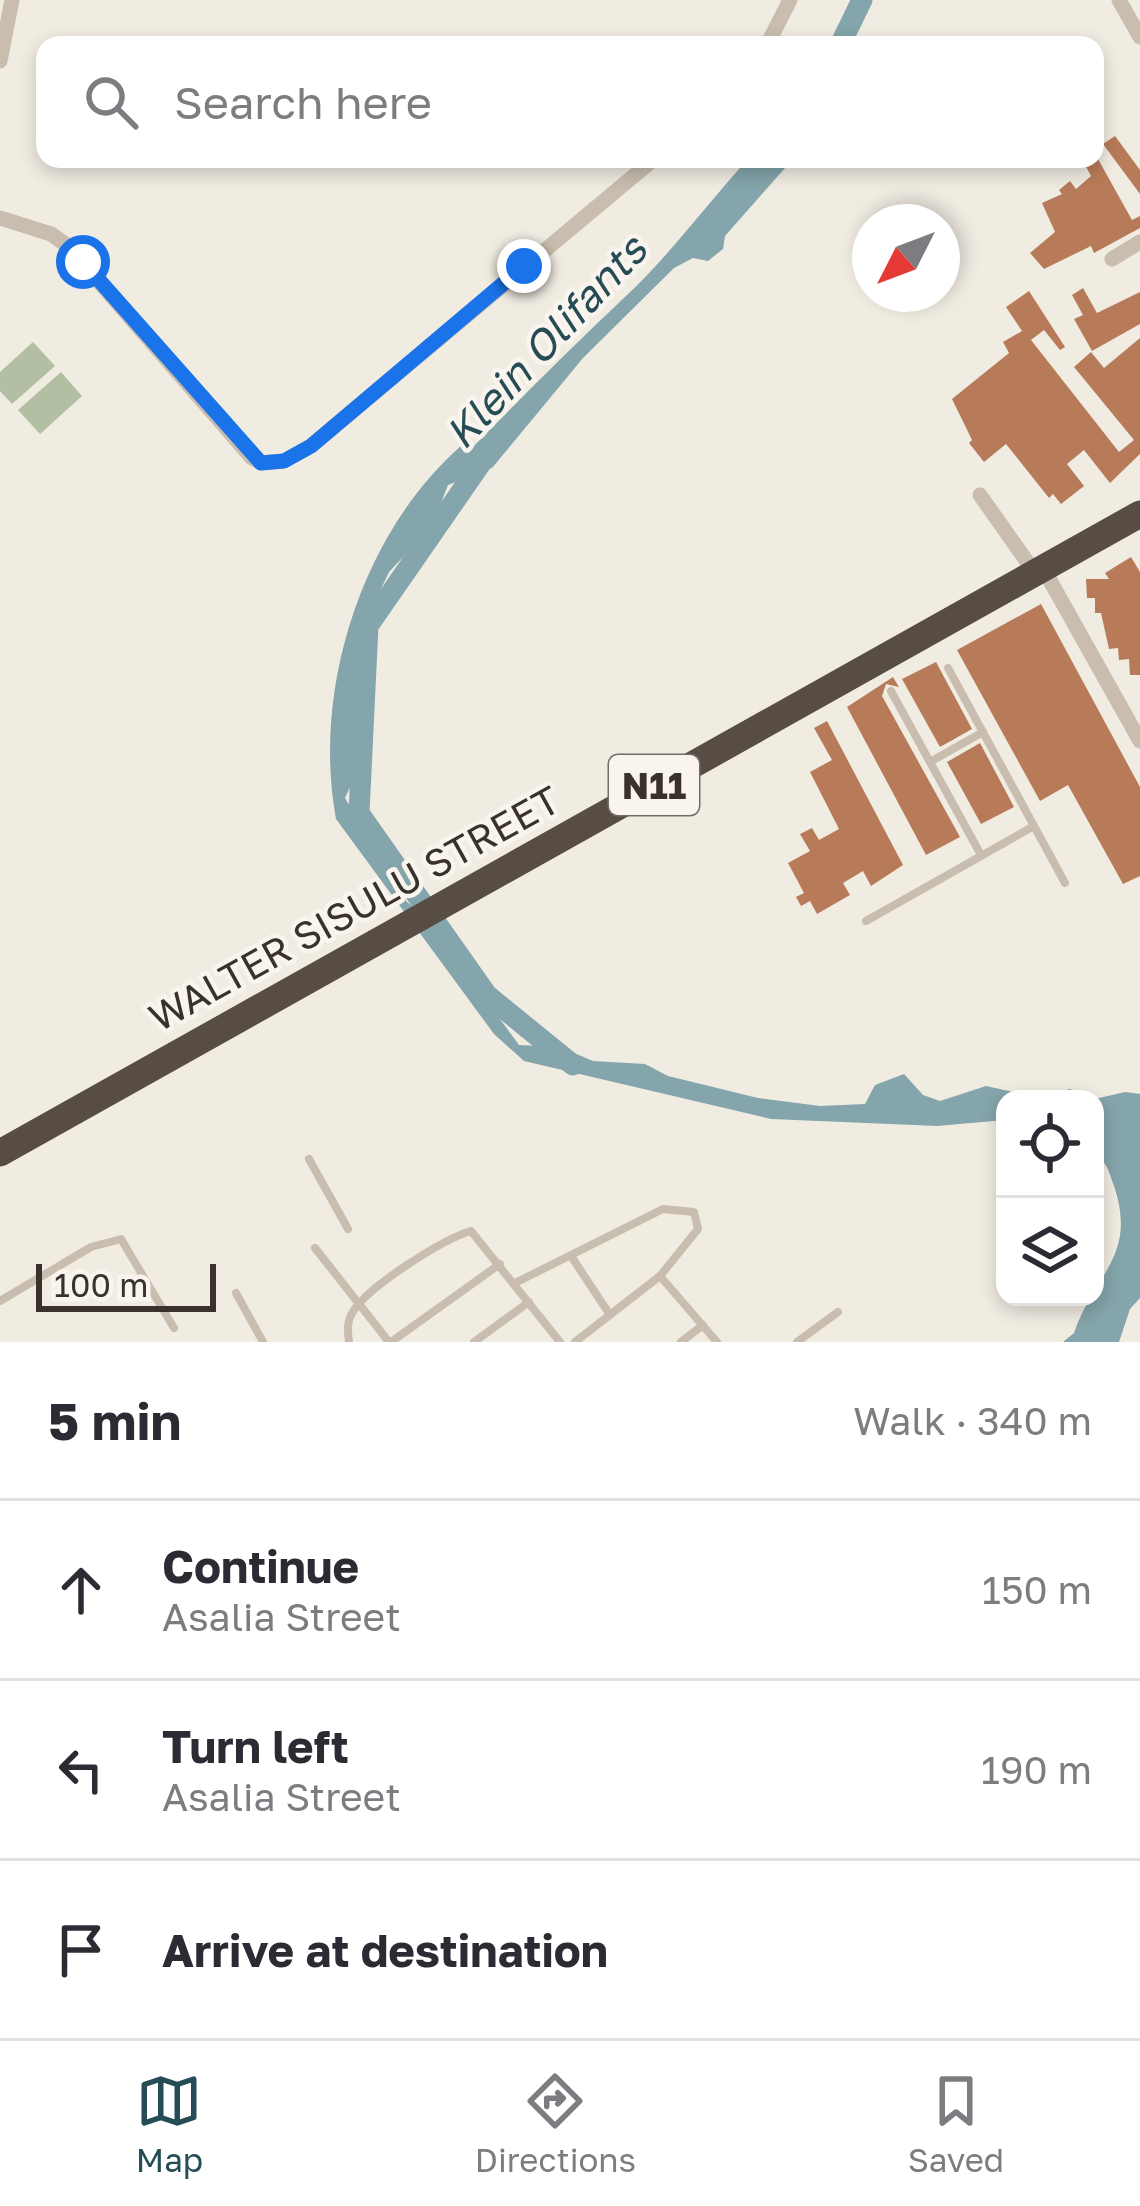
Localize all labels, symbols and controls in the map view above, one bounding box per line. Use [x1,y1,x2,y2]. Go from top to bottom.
search box [36,36,1104,168]
icon: search [78,69,144,135]
text: Search here [174,75,432,129]
north arrow [852,204,960,312]
water label: Klein Olifants [434,223,657,458]
route start [56,235,110,289]
route end [497,239,551,293]
road number: N11 [609,755,699,815]
street label: WALTER SISULU STREET [141,775,567,1041]
map controls [996,1090,1104,1306]
button: locate [996,1090,1104,1198]
button: layers [996,1198,1104,1306]
scale bar [36,1258,216,1311]
text: 100 m [54,1265,148,1304]
text: 5 min [48,1390,181,1451]
text: Walk · 340 m [853,1397,1092,1444]
text: Continue [162,1539,359,1593]
icon: ahead [48,1557,114,1623]
text: 150 m [982,1566,1092,1613]
text: Asalia Street [162,1593,401,1640]
text: Turn left [162,1719,349,1773]
icon: left [48,1737,114,1803]
text: 190 m [981,1746,1092,1793]
text: Asalia Street [162,1773,401,1820]
icon: arrive [48,1917,114,1983]
text: Arrive at destination [162,1923,608,1977]
tab: Map [136,2068,203,2179]
tab: Directions [475,2068,636,2179]
tab: Saved [908,2068,1004,2179]

